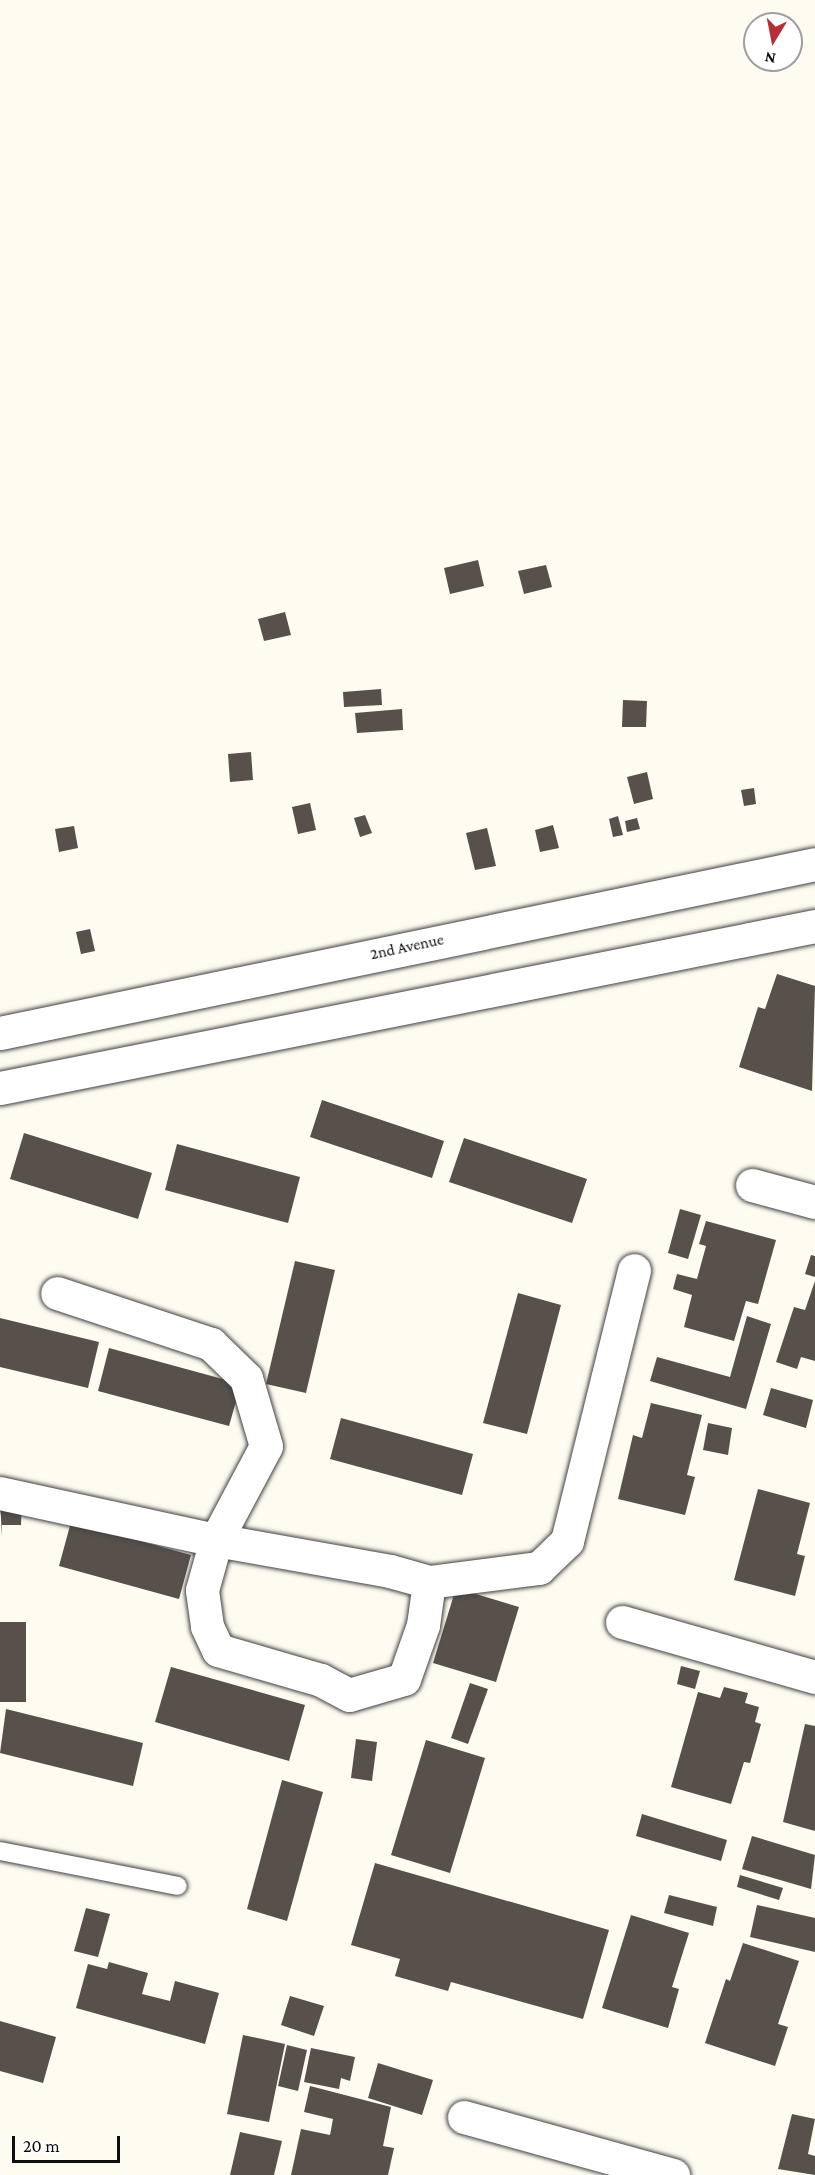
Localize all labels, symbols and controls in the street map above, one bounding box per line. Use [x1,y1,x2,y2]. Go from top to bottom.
north arrow [743,12,803,72]
text: N [763,49,777,68]
street label: 2nd Avenue [368,930,446,964]
scale bar [15,2124,123,2162]
text: 20 m [23,2136,60,2156]

